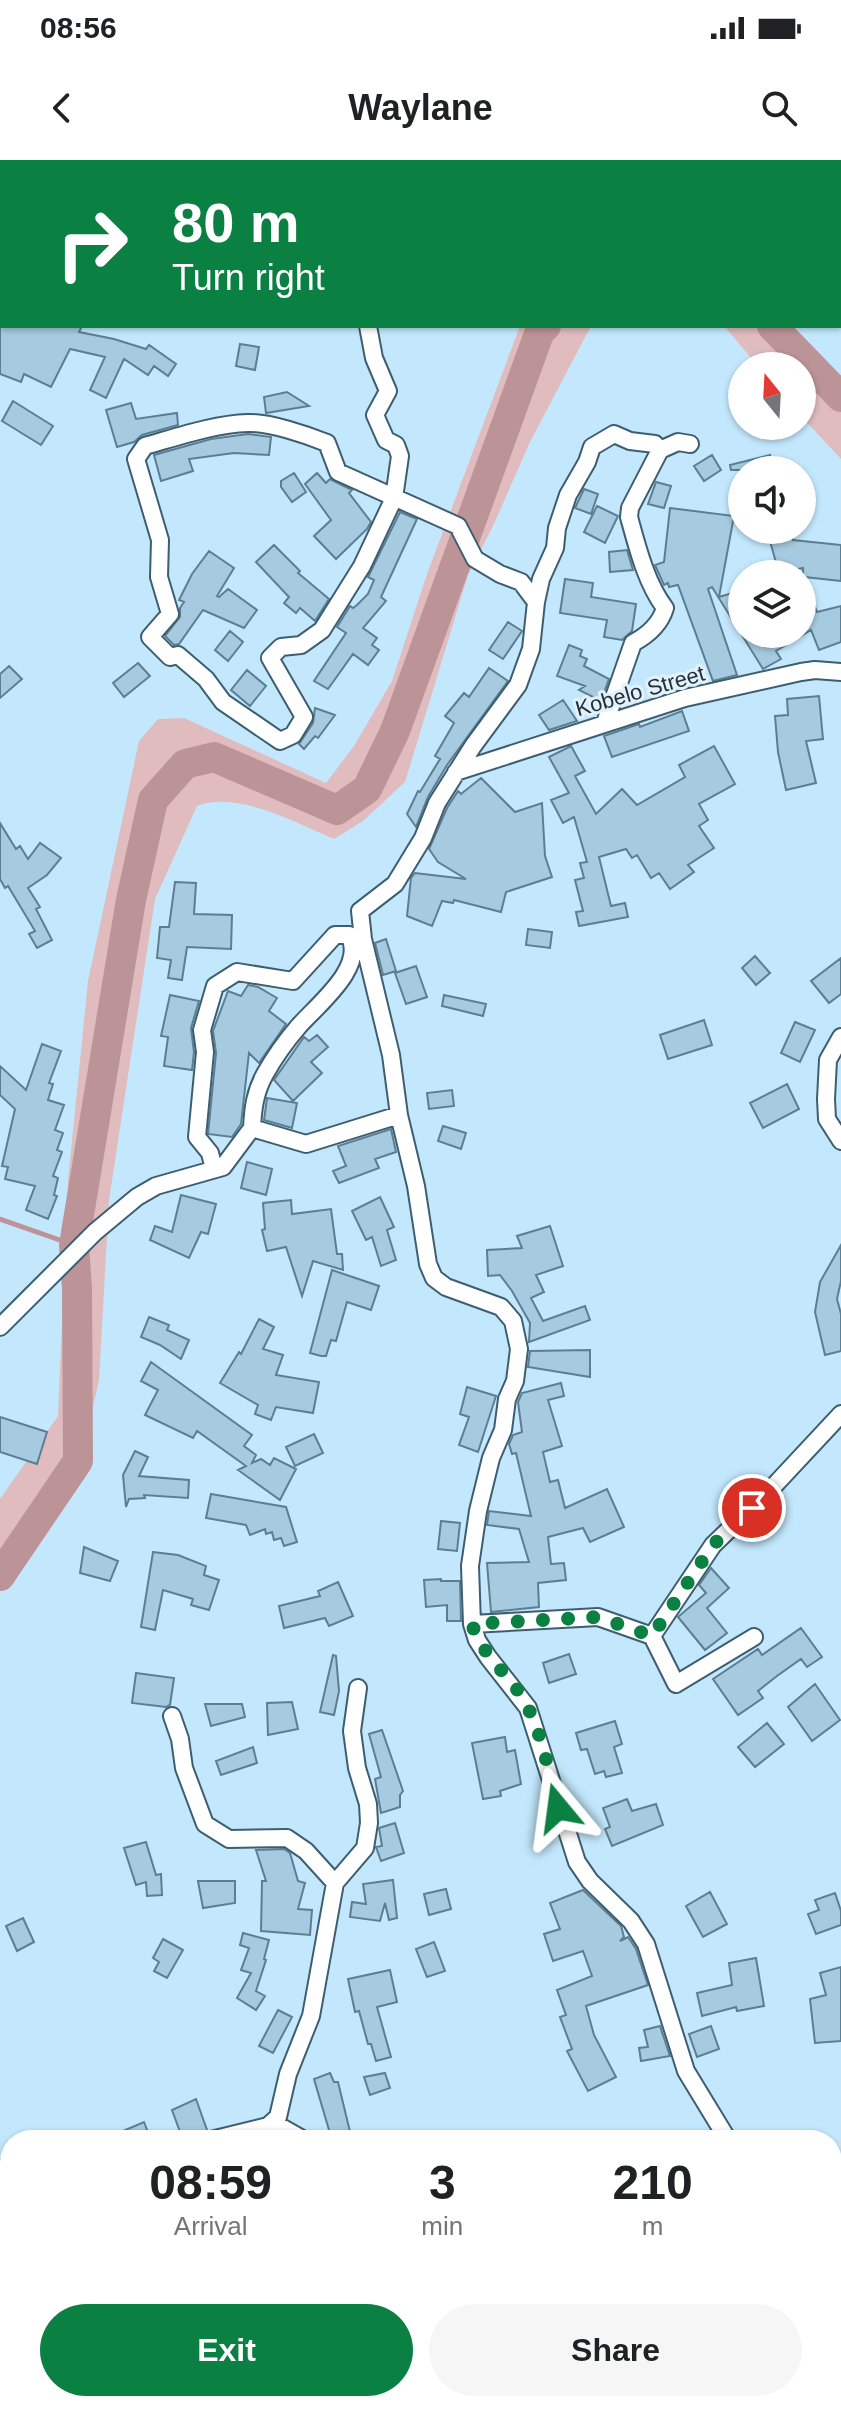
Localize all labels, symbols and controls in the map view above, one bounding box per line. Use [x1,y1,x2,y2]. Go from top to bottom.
text: 08:56 [40,11,117,44]
icon: back [40,86,84,130]
icon: search [757,86,801,130]
text: Waylane [348,87,493,128]
text: 80 m [172,191,300,254]
icon: right [40,192,144,296]
text: Turn right [172,257,325,298]
north arrow [728,352,816,440]
map controls [728,352,816,648]
button: sound [728,456,816,544]
button: layers [728,560,816,648]
street label: Kobelo Street [572,661,708,721]
pin [718,1474,786,1542]
icon: arrive [730,1486,774,1530]
position arrow [516,1766,600,1850]
text: 08:59 [149,2156,272,2209]
text: 3 [429,2156,456,2209]
text: 210 [613,2156,693,2209]
text: Arrival [174,2211,248,2241]
text: min [421,2211,463,2241]
text: m [642,2211,663,2241]
button: Exit [40,2304,413,2396]
button: Share [429,2304,802,2396]

